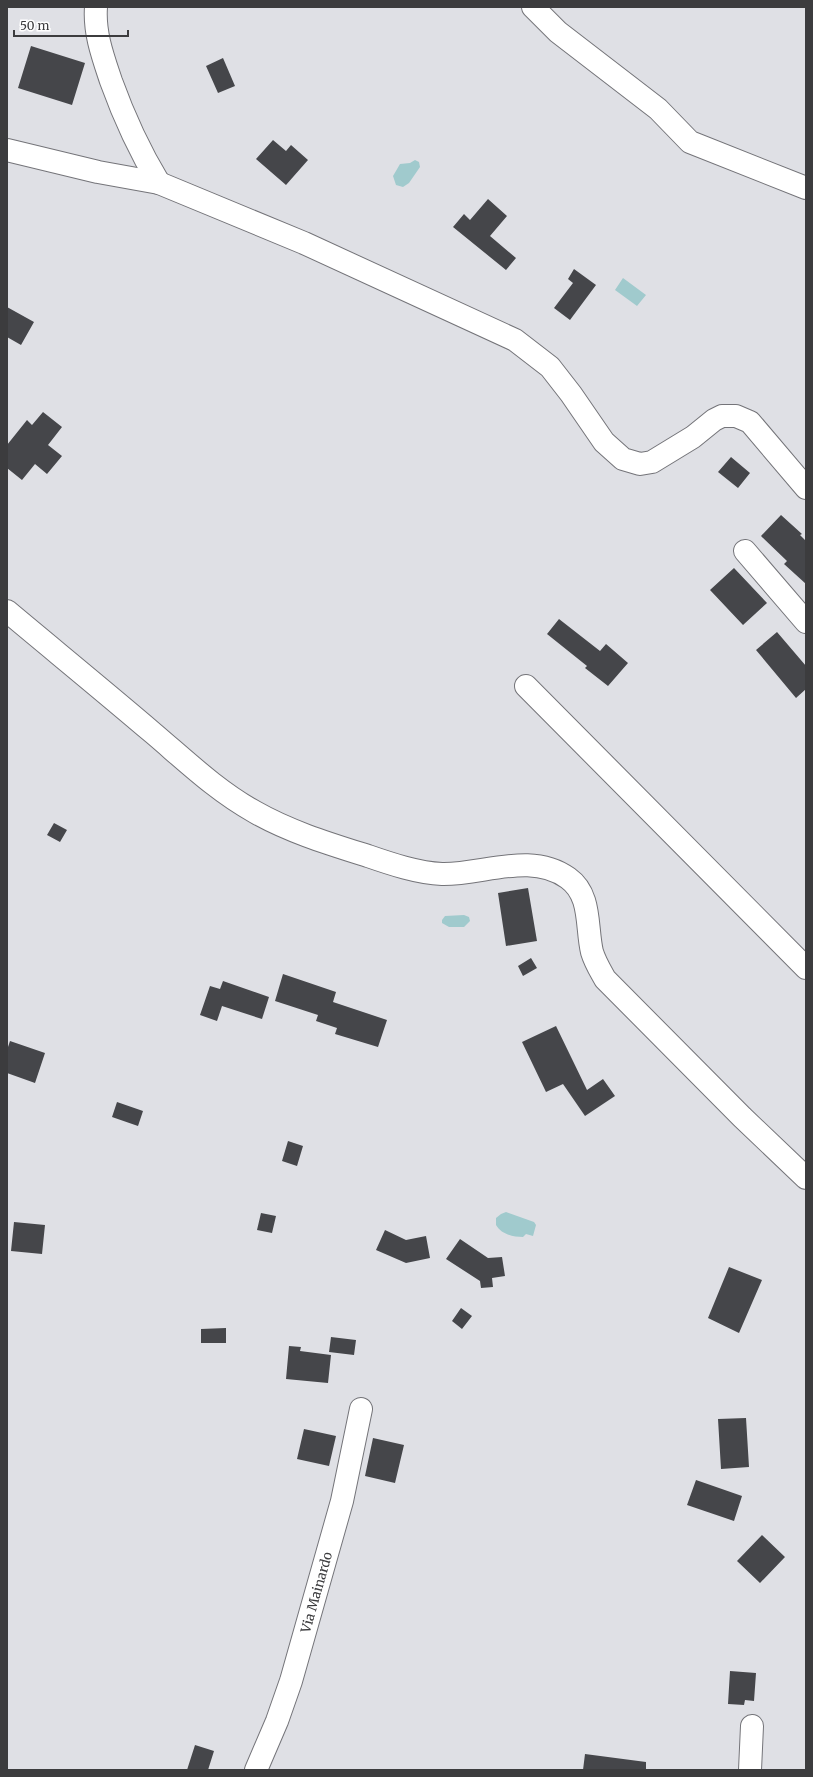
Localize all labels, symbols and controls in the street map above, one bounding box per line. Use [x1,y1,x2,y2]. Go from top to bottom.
scale bar [14,12,128,38]
text: 50 m [20,18,49,33]
street label: Via Mainardo [297,1549,336,1636]

